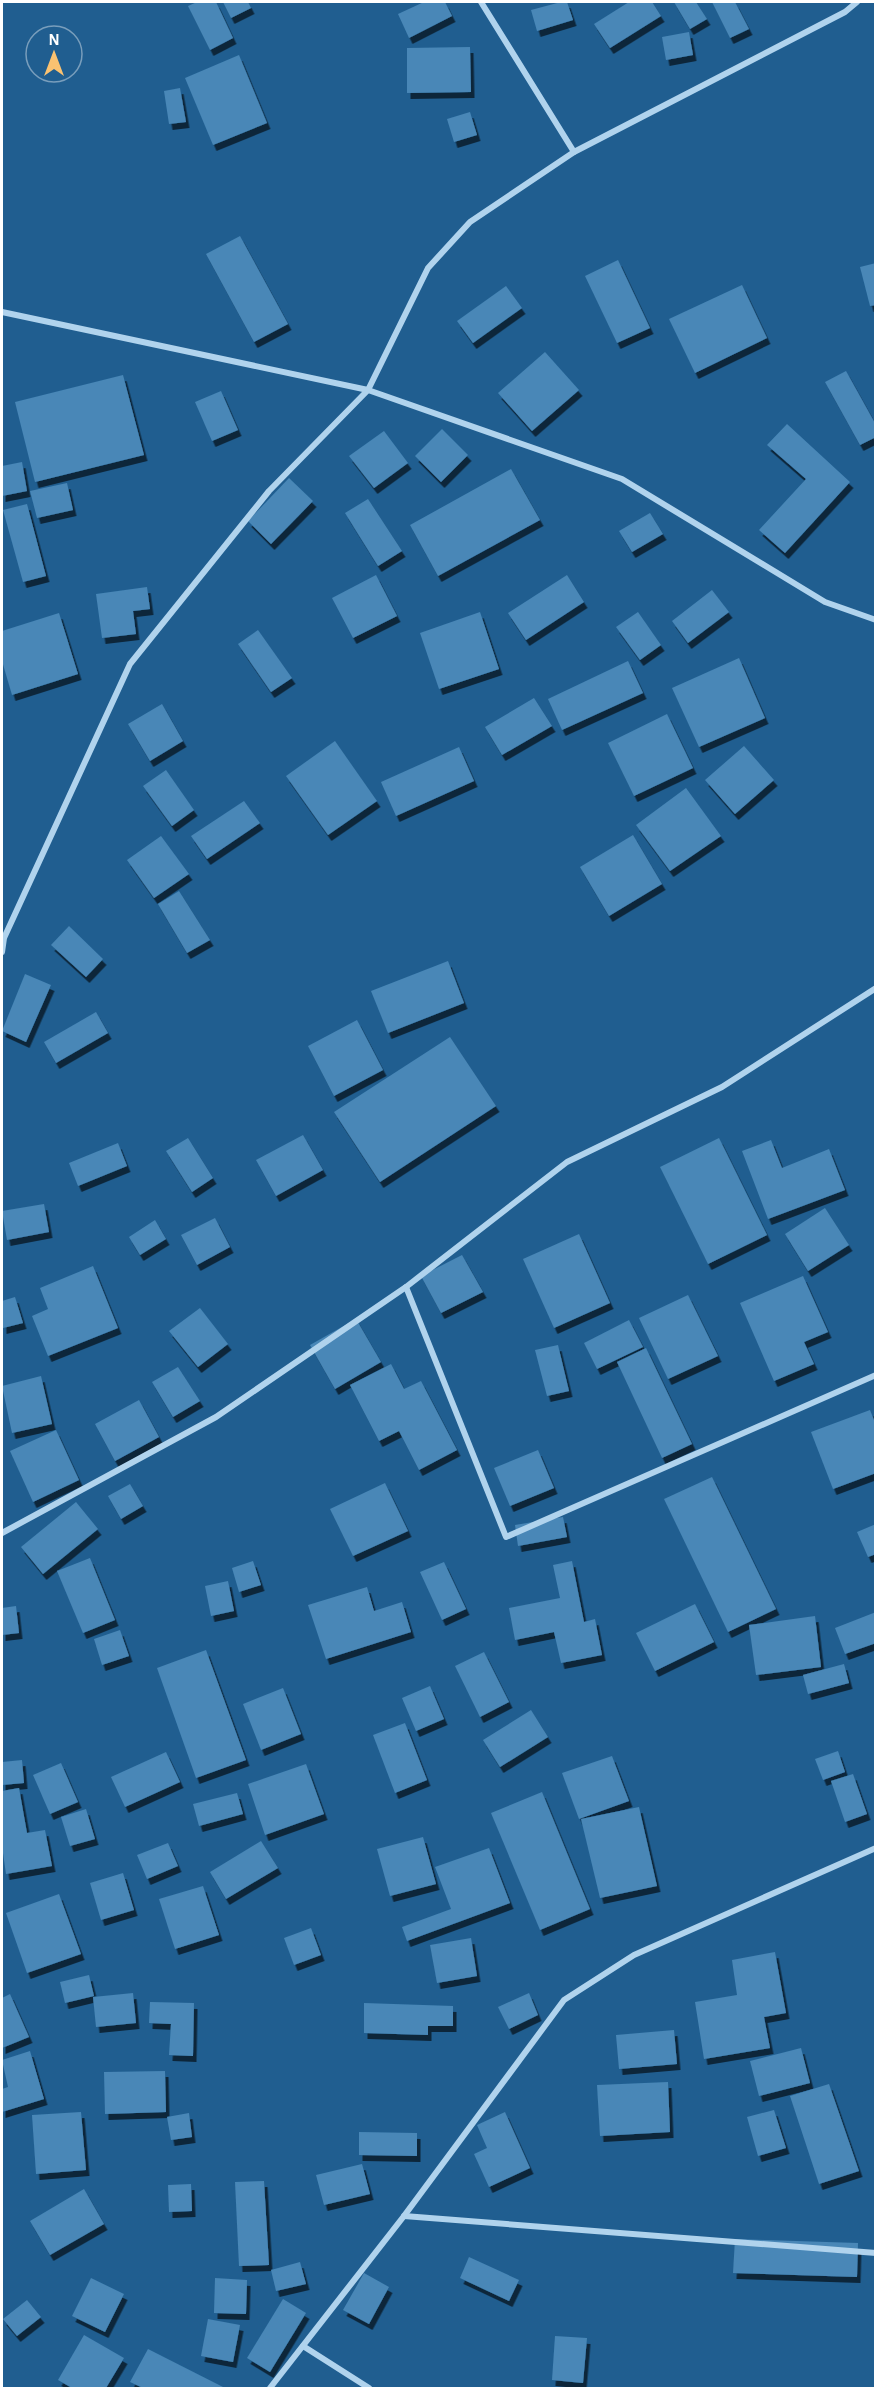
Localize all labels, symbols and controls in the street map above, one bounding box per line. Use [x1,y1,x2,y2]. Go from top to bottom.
north arrow [24,24,84,84]
text: N [48,32,60,48]

